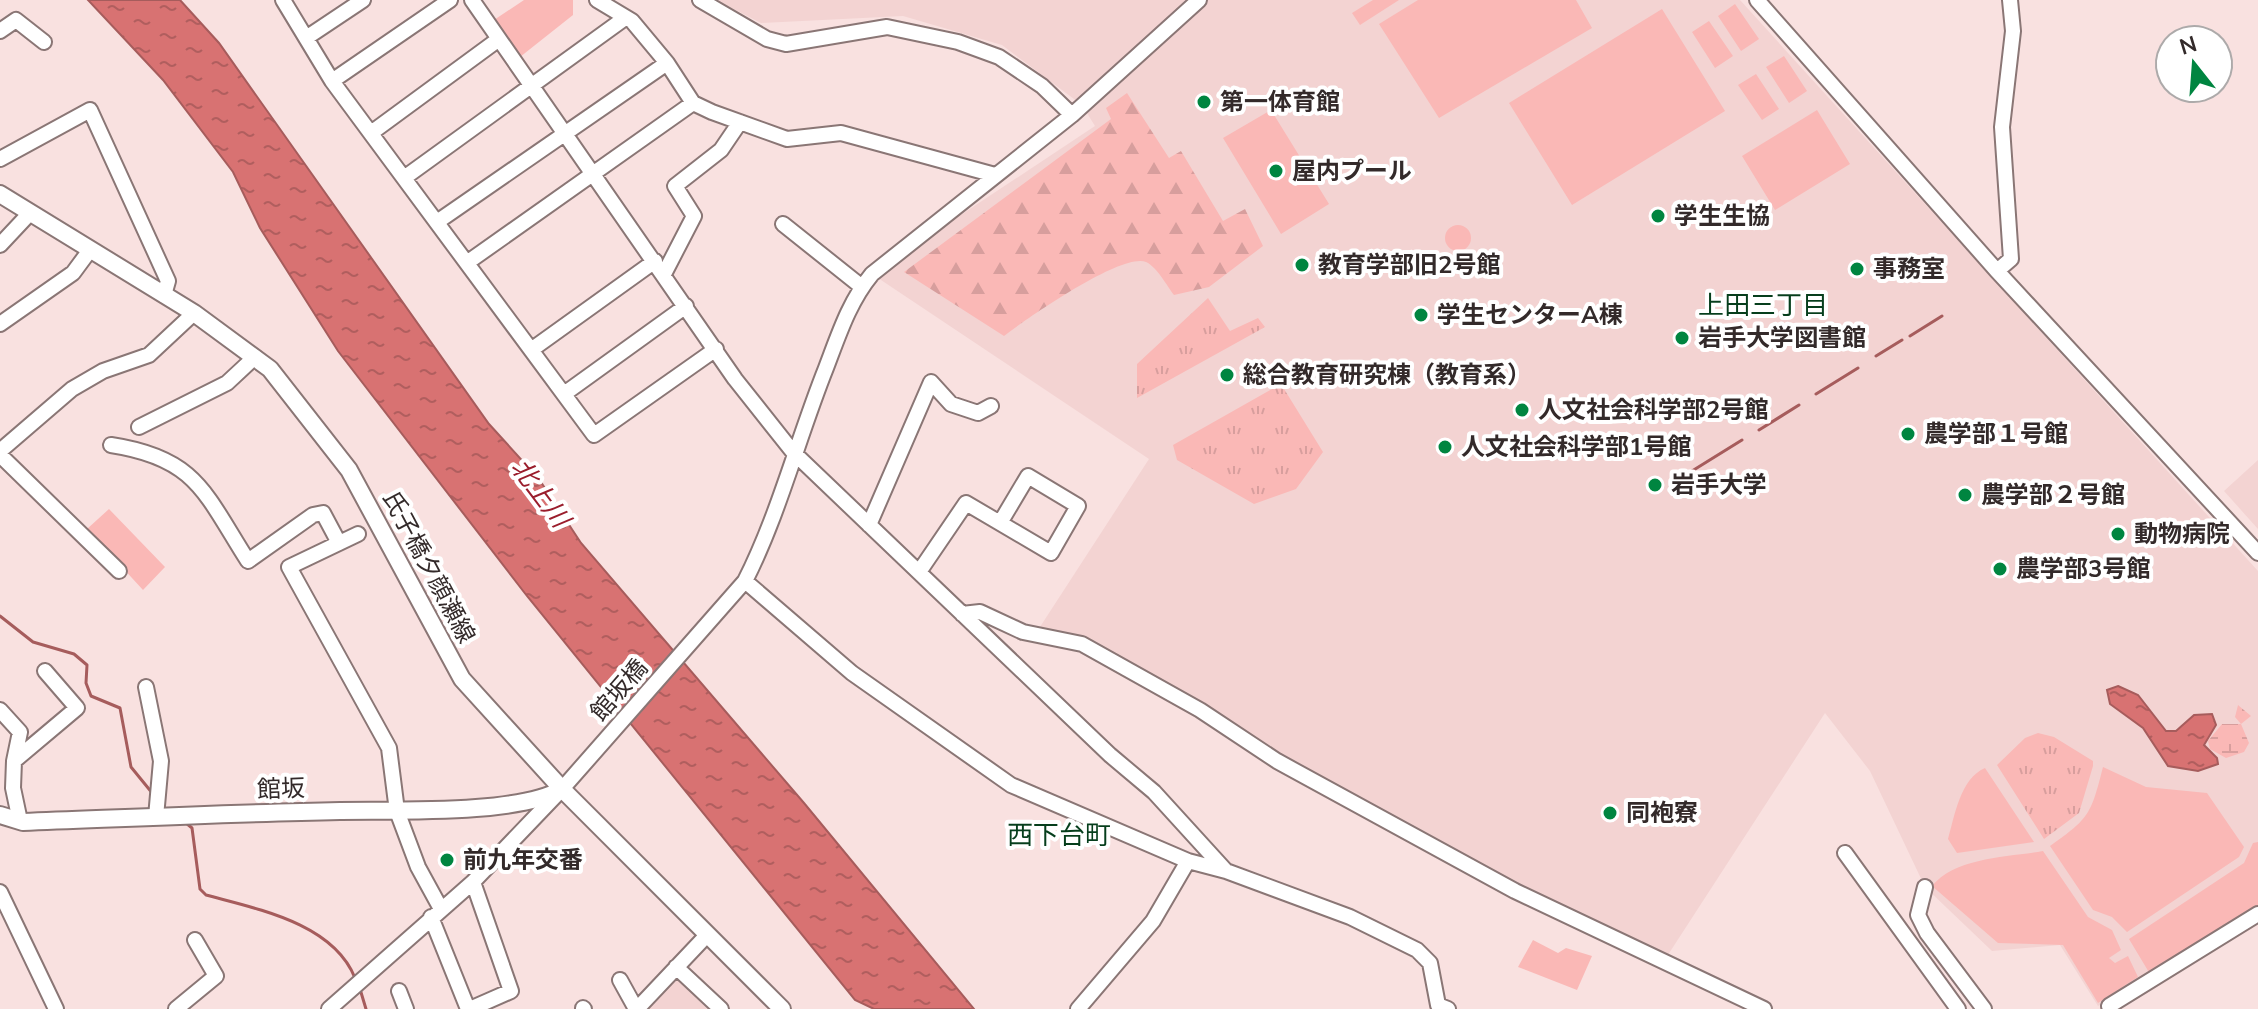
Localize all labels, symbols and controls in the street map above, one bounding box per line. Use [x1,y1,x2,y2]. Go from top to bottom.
north arrow [2154,24,2234,104]
text: N [2176,29,2201,63]
place label: 第一体育館 [1220,86,1340,118]
marker: 第一体育館 [1195,93,1213,111]
place label: 屋内プール [1292,155,1412,187]
marker: 屋内プール [1267,162,1285,180]
place label: 学生生協 [1674,200,1770,232]
marker: 学生生協 [1649,207,1667,225]
place label: 教育学部旧2号館 [1318,249,1500,281]
place label: 事務室 [1873,253,1945,285]
marker: 教育学部旧2号館 [1293,256,1311,274]
marker: 事務室 [1848,260,1866,278]
district label: 上田三丁目 [1698,288,1828,323]
place label: 学生センターA棟 [1437,299,1623,331]
marker: 学生センターA棟 [1412,306,1430,324]
place label: 岩手大学図書館 [1698,322,1866,354]
marker: 岩手大学図書館 [1673,329,1691,347]
place label: 総合教育研究棟（教育系） [1243,359,1531,391]
marker: 総合教育研究棟（教育系） [1218,366,1236,384]
place label: 人文社会科学部2号館 [1538,394,1768,426]
marker: 人文社会科学部2号館 [1513,401,1531,419]
place label: 農学部１号館 [1924,418,2068,450]
marker: 農学部１号館 [1899,425,1917,443]
place label: 人文社会科学部1号館 [1461,431,1691,463]
marker: 人文社会科学部1号館 [1436,438,1454,456]
water label: 北上川 [503,451,579,537]
place label: 岩手大学 [1671,469,1767,501]
marker: 岩手大学 [1646,476,1664,494]
place label: 農学部２号館 [1981,479,2125,511]
street label: 氏子橋夕顔瀬線 [375,485,483,649]
marker: 農学部２号館 [1956,486,1974,504]
place label: 動物病院 [2134,518,2230,550]
marker: 動物病院 [2109,525,2127,543]
place label: 農学部3号館 [2016,553,2150,585]
marker: 農学部3号館 [1991,560,2009,578]
street label: 館坂橋 [583,652,655,728]
street label: 館坂 [256,772,306,806]
place label: 同袍寮 [1626,797,1698,829]
marker: 同袍寮 [1601,804,1619,822]
district label: 西下台町 [1007,818,1111,853]
place label: 前九年交番 [463,844,583,876]
marker: 前九年交番 [438,851,456,869]

